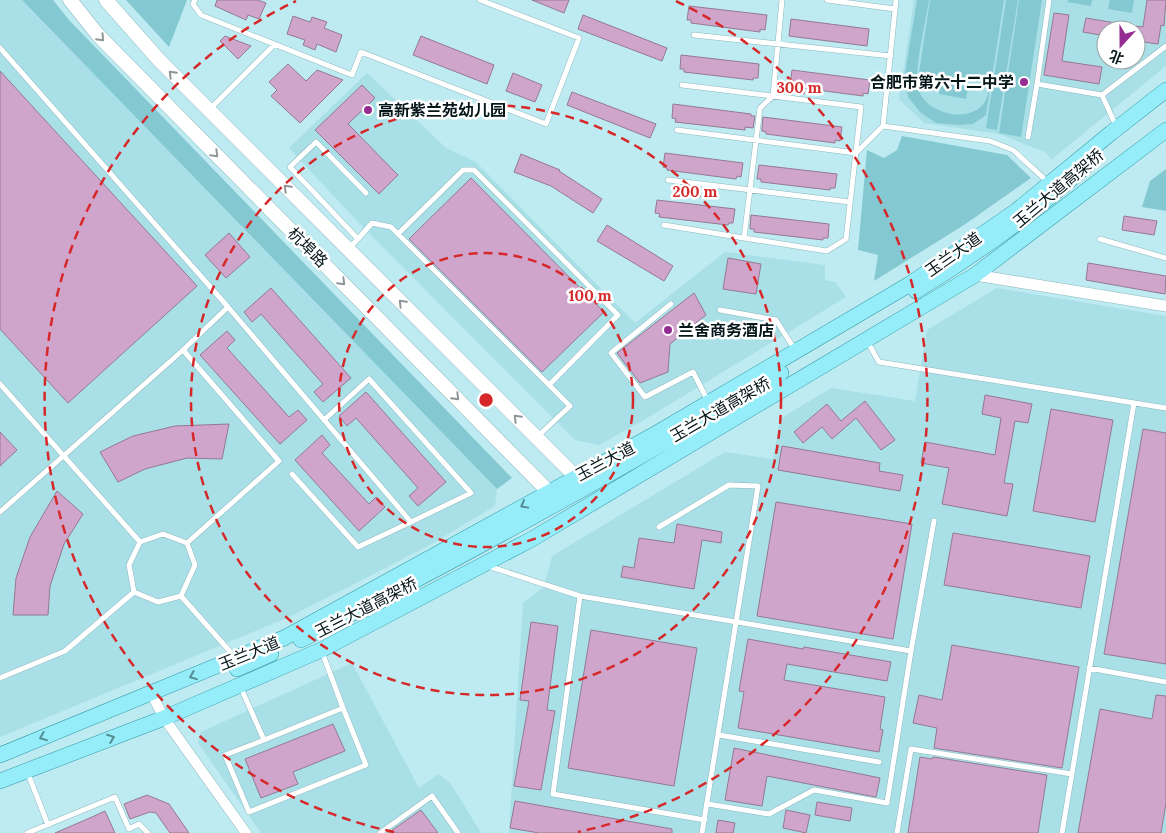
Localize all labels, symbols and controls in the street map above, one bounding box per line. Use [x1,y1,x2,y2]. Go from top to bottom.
north arrow [1096,20,1146,70]
one-way arrow [95,32,104,41]
text: 北 [1107,46,1126,68]
one-way arrow [169,70,178,79]
place label: 合肥市第六十二中学 [870,72,1014,92]
marker: 合肥市第六十二中学 [1018,76,1030,88]
text: 300 m [776,78,822,97]
place label: 高新紫兰苑幼儿园 [378,100,506,120]
marker: 高新紫兰苑幼儿园 [362,104,374,116]
street label: 玉兰大道高架桥 [1009,144,1107,232]
one-way arrow [209,148,218,157]
text: 200 m [673,182,718,201]
one-way arrow [284,185,293,194]
street label: 杭埠路 [284,223,332,271]
street label: 玉兰大道 [921,227,985,281]
one-way arrow [336,276,345,285]
text: 100 m [569,286,612,305]
one-way arrow [399,300,408,309]
place label: 兰舍商务酒店 [678,320,774,340]
marker: 兰舍商务酒店 [662,324,674,336]
street label: 玉兰大道高架桥 [666,372,774,446]
centre of rings [477,391,495,409]
one-way arrow [450,392,459,401]
one-way arrow [514,415,523,424]
street label: 玉兰大道 [572,437,638,485]
one-way arrow [520,499,529,509]
street label: 玉兰大道高架桥 [312,573,420,641]
street label: 玉兰大道 [216,632,282,674]
one-way arrow [189,669,198,680]
one-way arrow [39,731,48,742]
one-way arrow [106,734,115,744]

